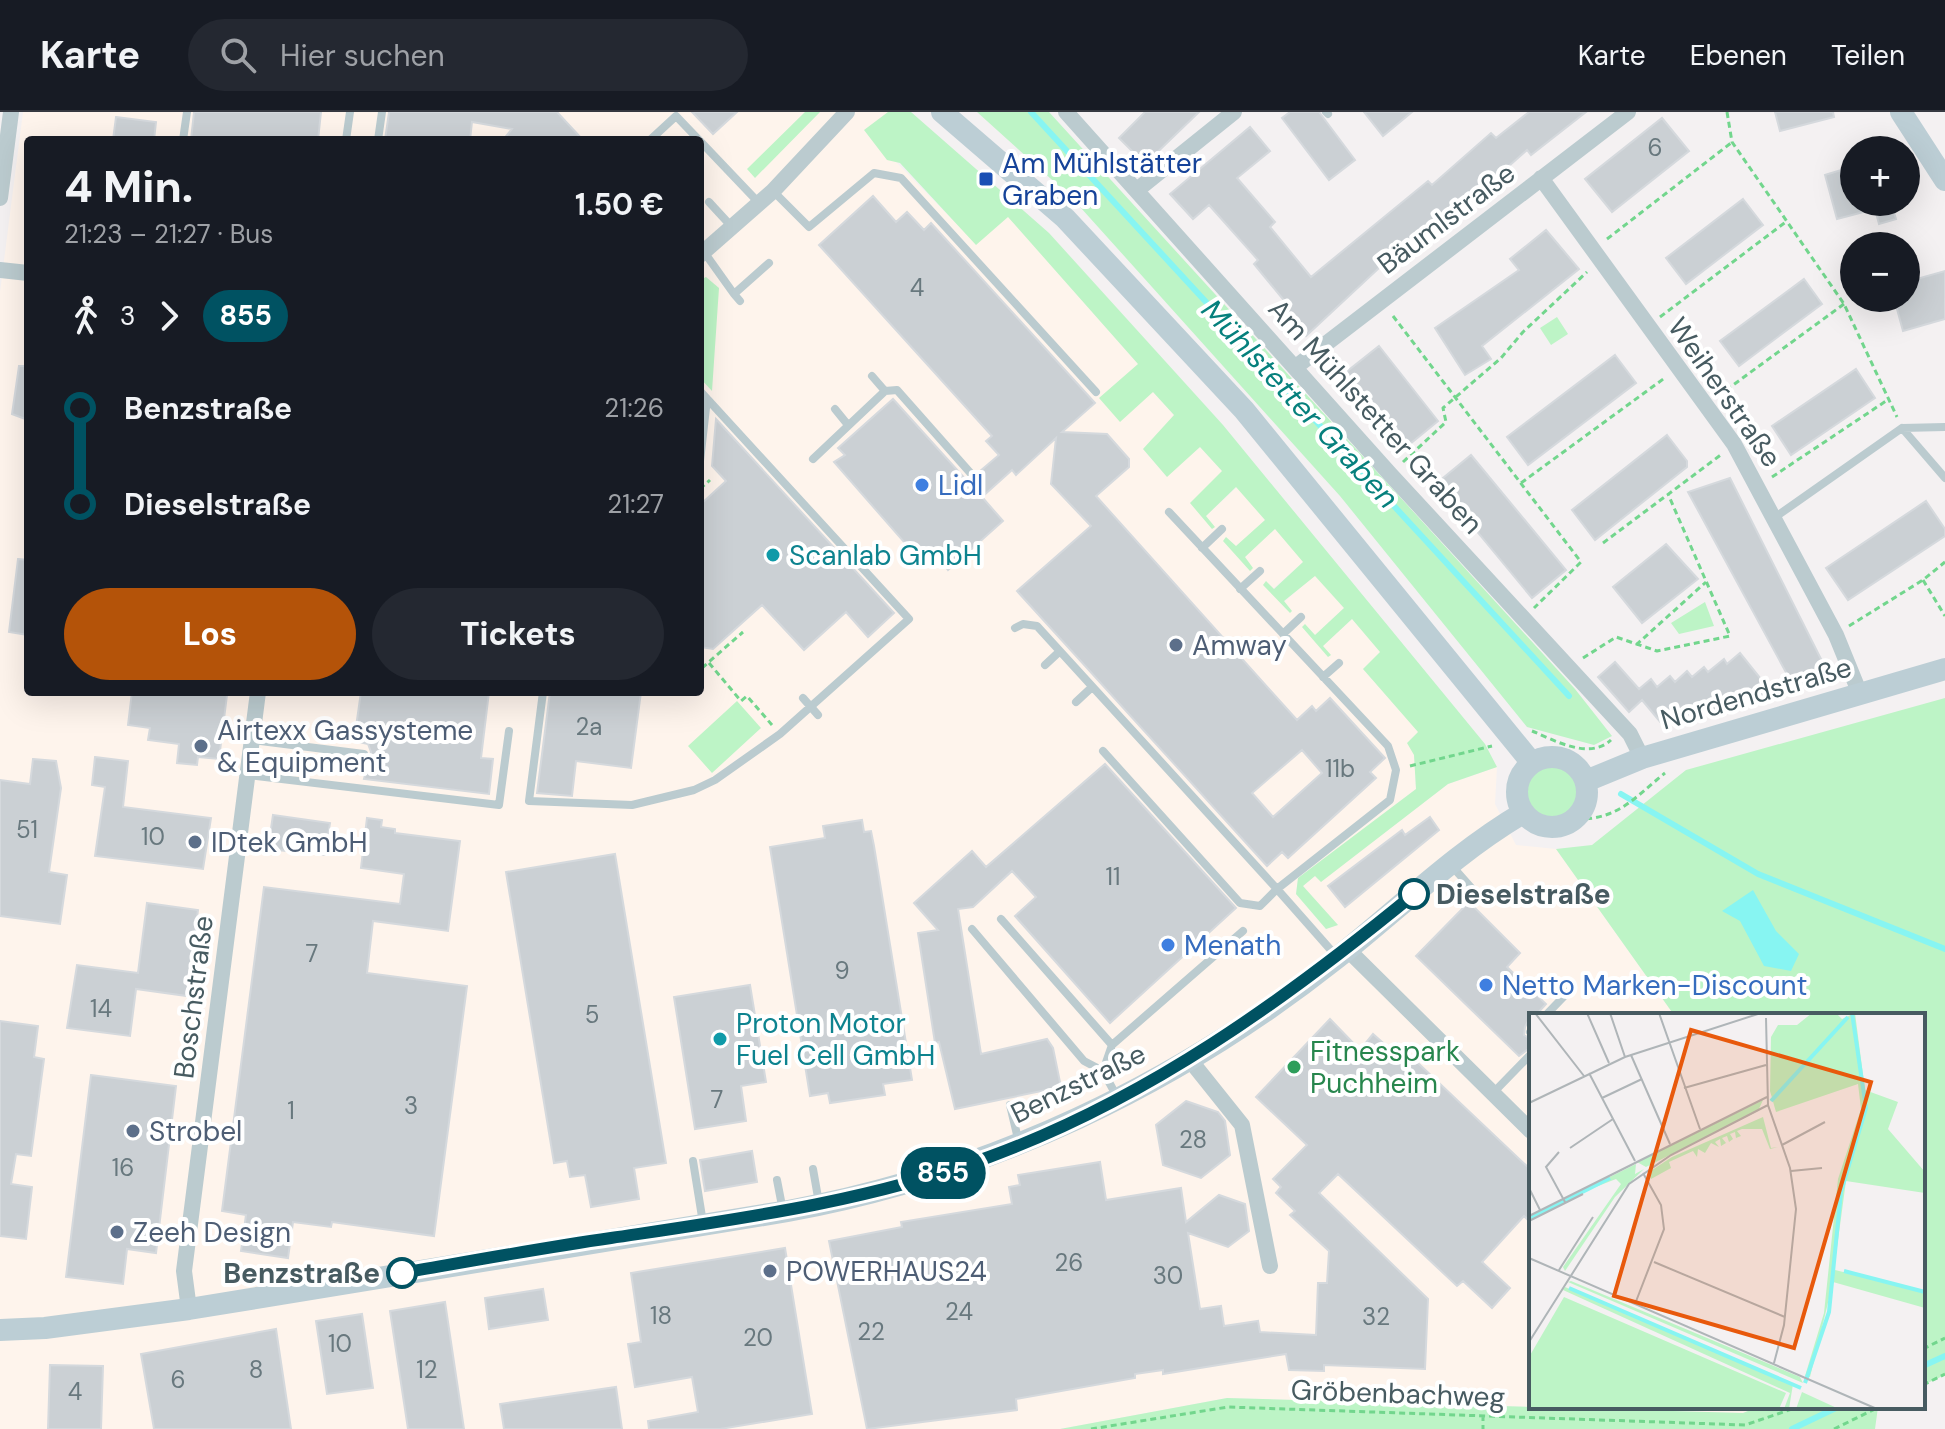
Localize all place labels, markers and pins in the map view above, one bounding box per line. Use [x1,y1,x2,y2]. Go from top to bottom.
place label: Am Mühlstätter Graben [1002,145,1202,214]
marker: Am Mühlstätter Graben [977,170,995,188]
place label: Lidl [938,467,983,504]
marker: Lidl [913,476,931,494]
place label: Scanlab GmbH [789,537,982,574]
marker: Scanlab GmbH [764,546,782,564]
place label: Amway [1192,627,1287,664]
marker: Amway [1167,636,1185,654]
place label: Airtexx Gassysteme & Equipment [217,712,473,781]
marker: Airtexx Gassysteme & Equipment [192,737,210,755]
place label: IDtek GmbH [211,824,368,861]
marker: IDtek GmbH [186,833,204,851]
place label: Dieselstraße [1436,876,1611,913]
marker: Dieselstraße [1399,879,1429,909]
place label: Menath [1184,927,1281,964]
marker: Menath [1159,936,1177,954]
place label: Netto Marken-Discount [1502,967,1808,1004]
marker: Netto Marken-Discount [1477,976,1495,994]
place label: Proton Motor Fuel Cell GmbH [736,1005,935,1074]
marker: Proton Motor Fuel Cell GmbH [711,1030,729,1048]
place label: Fitnesspark Puchheim [1310,1033,1460,1102]
marker: Fitnesspark Puchheim [1285,1058,1303,1076]
place label: Strobel [149,1113,242,1150]
marker: Strobel [124,1122,142,1140]
place label: Zeeh Design [133,1214,291,1251]
marker: Zeeh Design [108,1223,126,1241]
place label: POWERHAUS24 [786,1253,987,1290]
place label: Benzstraße [223,1255,380,1292]
marker: Benzstraße [387,1258,417,1288]
marker: POWERHAUS24 [761,1262,779,1280]

